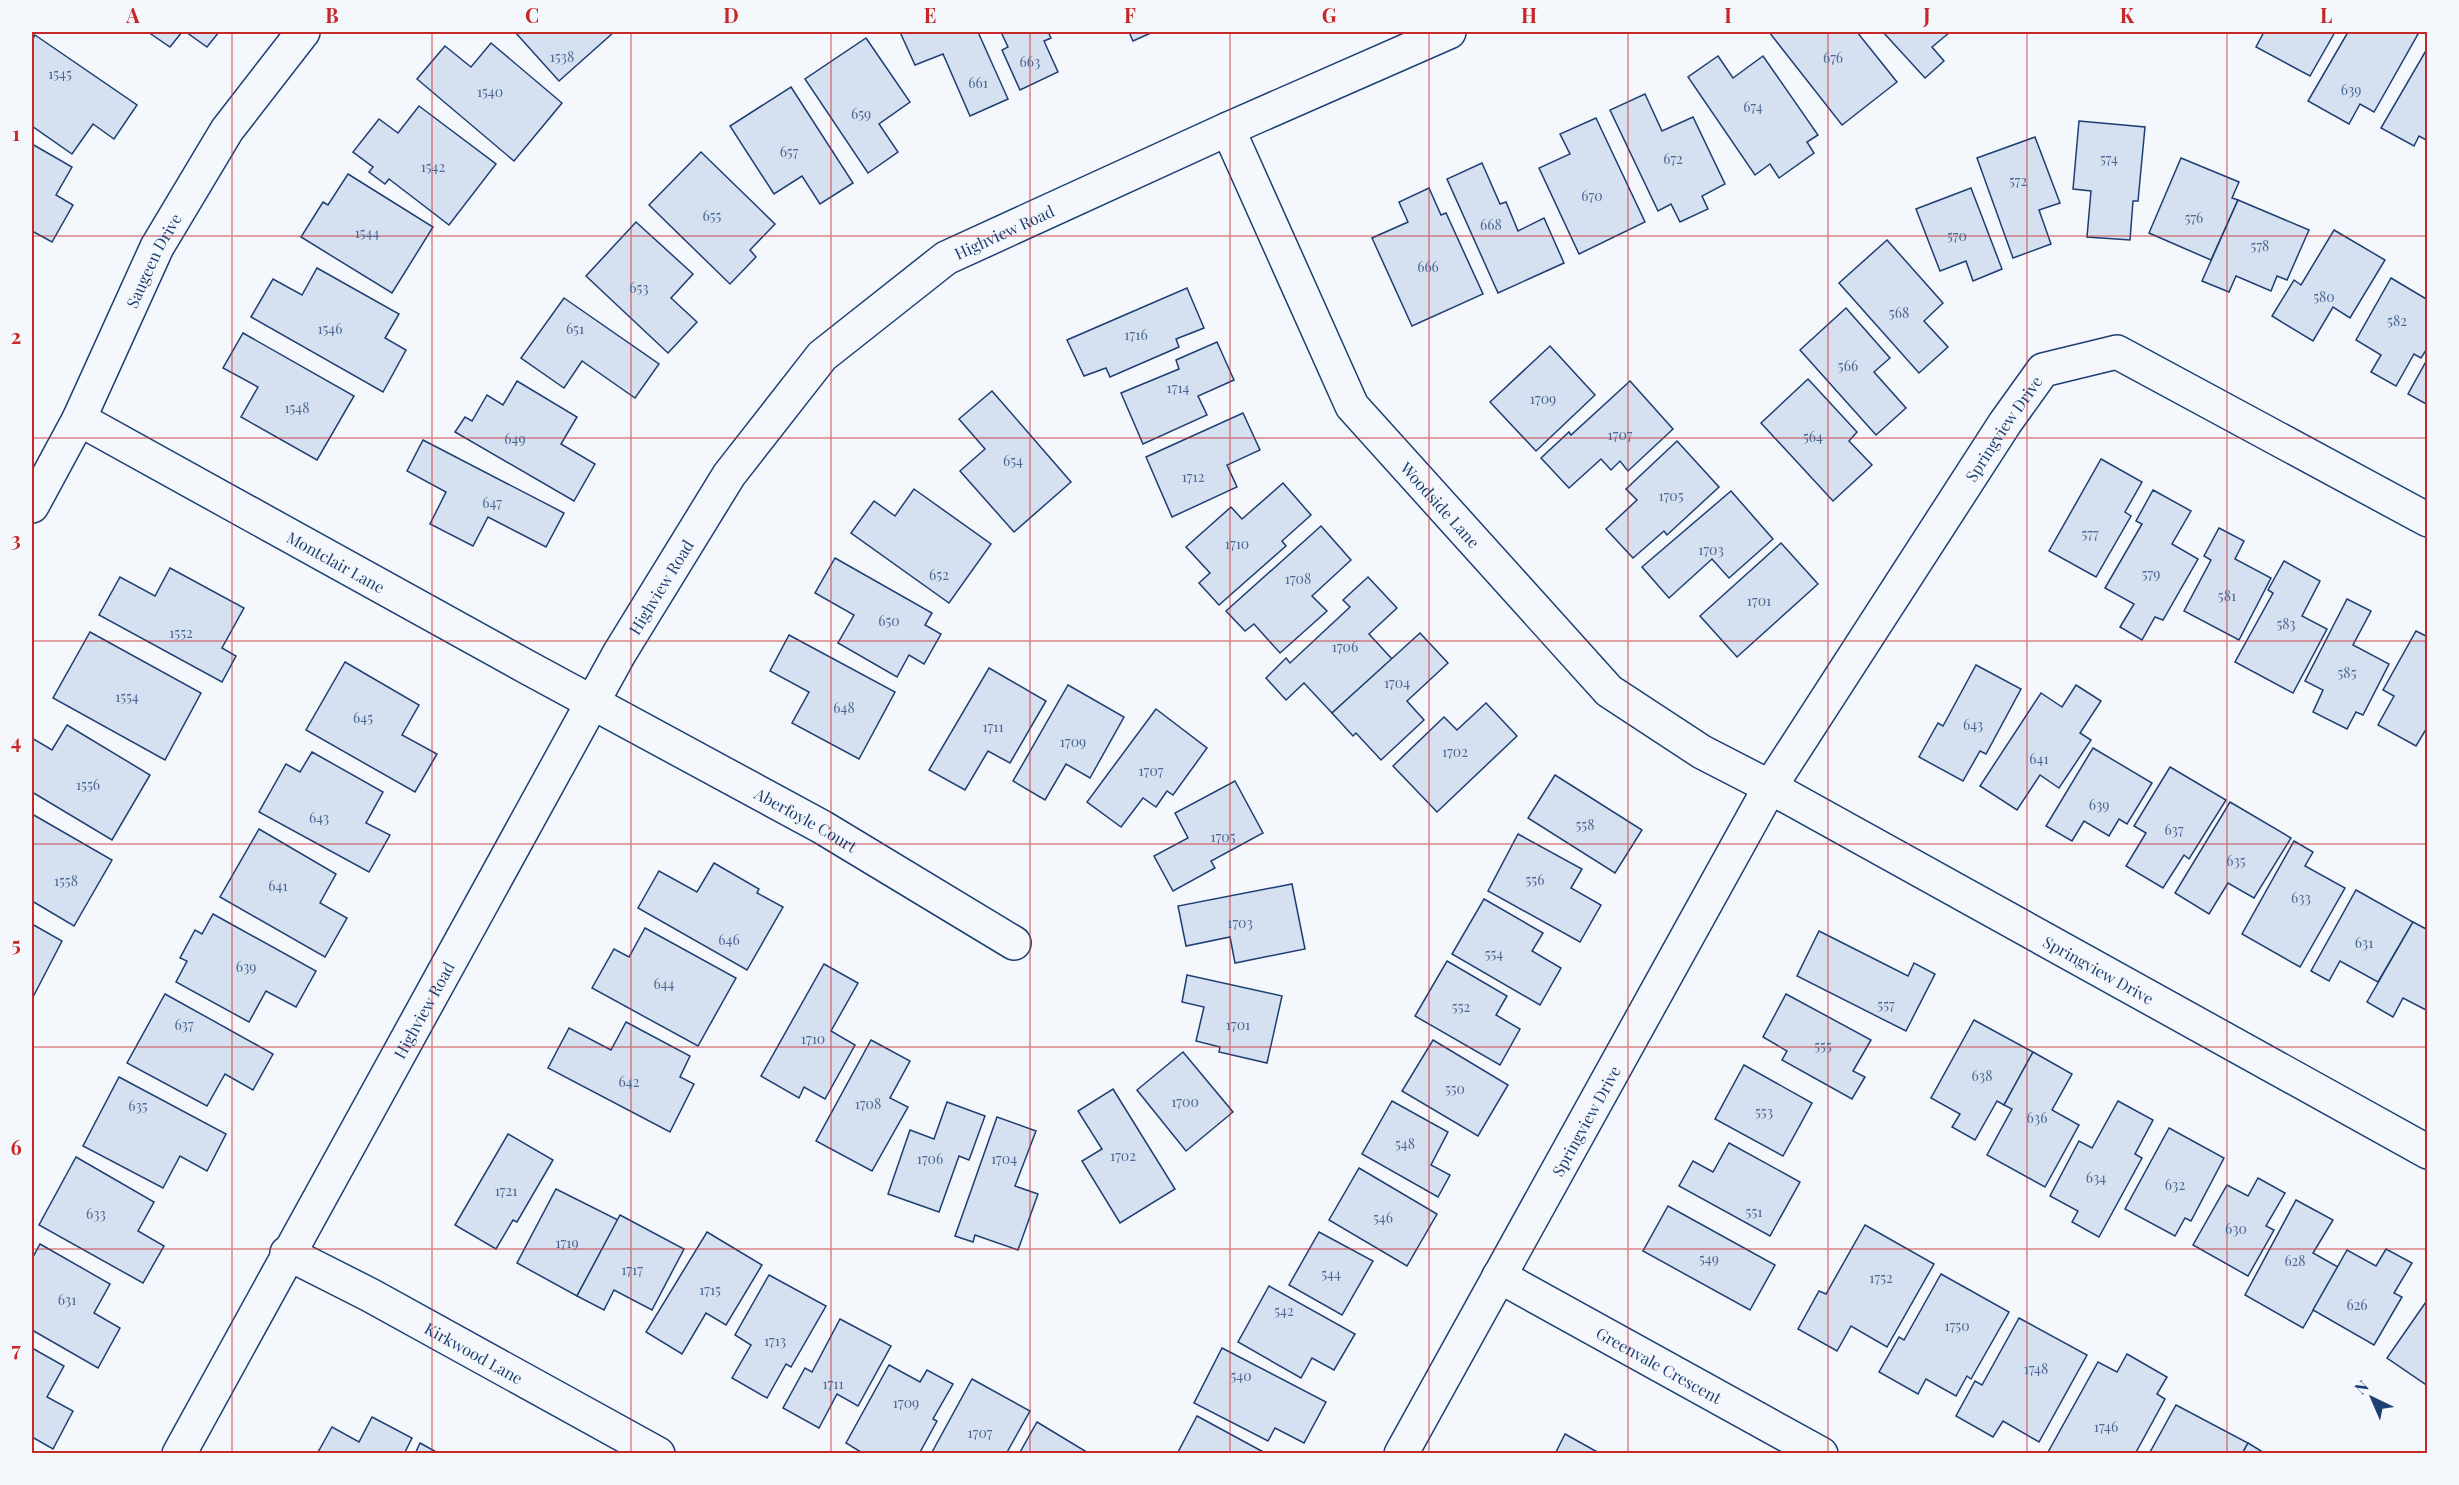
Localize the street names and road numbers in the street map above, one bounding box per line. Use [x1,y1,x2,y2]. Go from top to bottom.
street label: Highview Road [951,200,1057,263]
street label: Saugeen Drive [120,209,185,311]
street label: Springview Drive [1960,371,2046,485]
street label: Woodside Lane [1396,456,1485,552]
street label: Montclair Lane [284,526,389,597]
street label: Highview Road [623,535,697,638]
street label: Aberfoyle Court [750,782,861,857]
street label: Springview Drive [2040,930,2158,1008]
street label: Highview Road [388,958,458,1062]
street label: Springview Drive [1546,1062,1624,1180]
street label: Kirkwood Lane [421,1317,527,1388]
street label: Greenvale Crescent [1593,1321,1726,1408]

